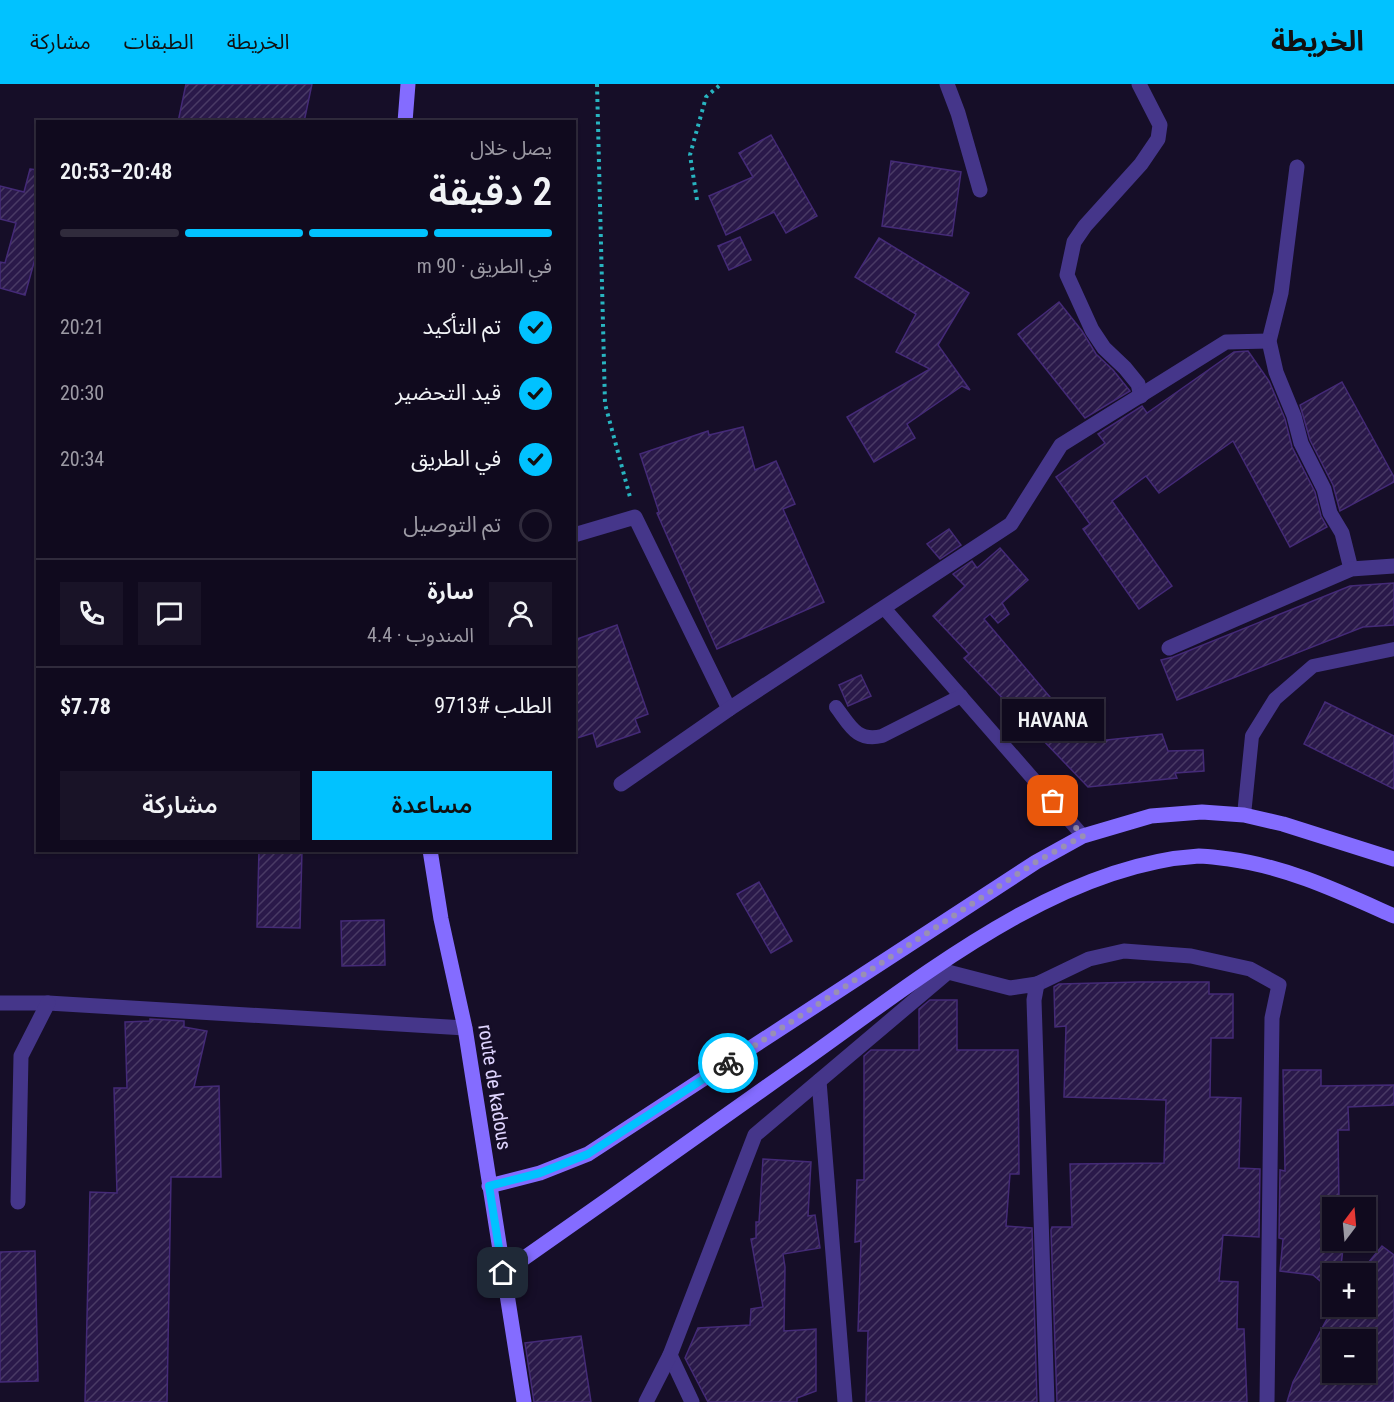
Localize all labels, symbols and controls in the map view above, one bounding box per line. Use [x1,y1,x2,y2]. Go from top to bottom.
text: الخريطة [1271,25,1364,58]
text: مشاركة [30,30,91,54]
text: الطبقات [124,30,194,54]
text: الخريطة [227,30,290,54]
text: يصل خلال [470,136,552,160]
text: 20:48–20:53 [60,159,172,184]
text: 2 دقيقة [429,169,552,215]
text: في الطريق · 90 m [417,254,552,278]
icon: check [519,311,552,344]
text: تم التأكيد [423,314,501,339]
text: 20:21 [60,315,104,339]
icon: check [519,377,552,410]
text: قيد التحضير [395,380,501,405]
text: 20:30 [60,381,104,405]
icon: check [519,443,552,476]
text: في الطريق [411,446,501,471]
text: 20:34 [60,447,104,471]
text: تم التوصيل [403,512,501,537]
text: سارة [428,579,474,604]
button: phone [60,582,123,645]
button: chat [138,582,201,645]
button: person [489,582,552,645]
text: المندوب · 4.4 [367,623,474,647]
text: الطلب #9713 [434,693,552,718]
text: $7.78 [60,694,111,719]
callout: HAVANA [1002,699,1104,741]
text: HAVANA [1018,708,1088,732]
button: مشاركة [60,771,300,840]
button: مساعدة [312,771,552,840]
pin [1027,775,1078,826]
icon: bag [1036,784,1069,817]
street label: route de kadous [473,1023,517,1151]
courier [698,1033,758,1093]
icon: bike [712,1047,745,1080]
north arrow [1322,1197,1376,1251]
map controls [1322,1197,1376,1383]
pin [477,1247,528,1298]
icon: home [486,1256,519,1289]
button: + [1322,1263,1376,1317]
button: − [1322,1329,1376,1383]

